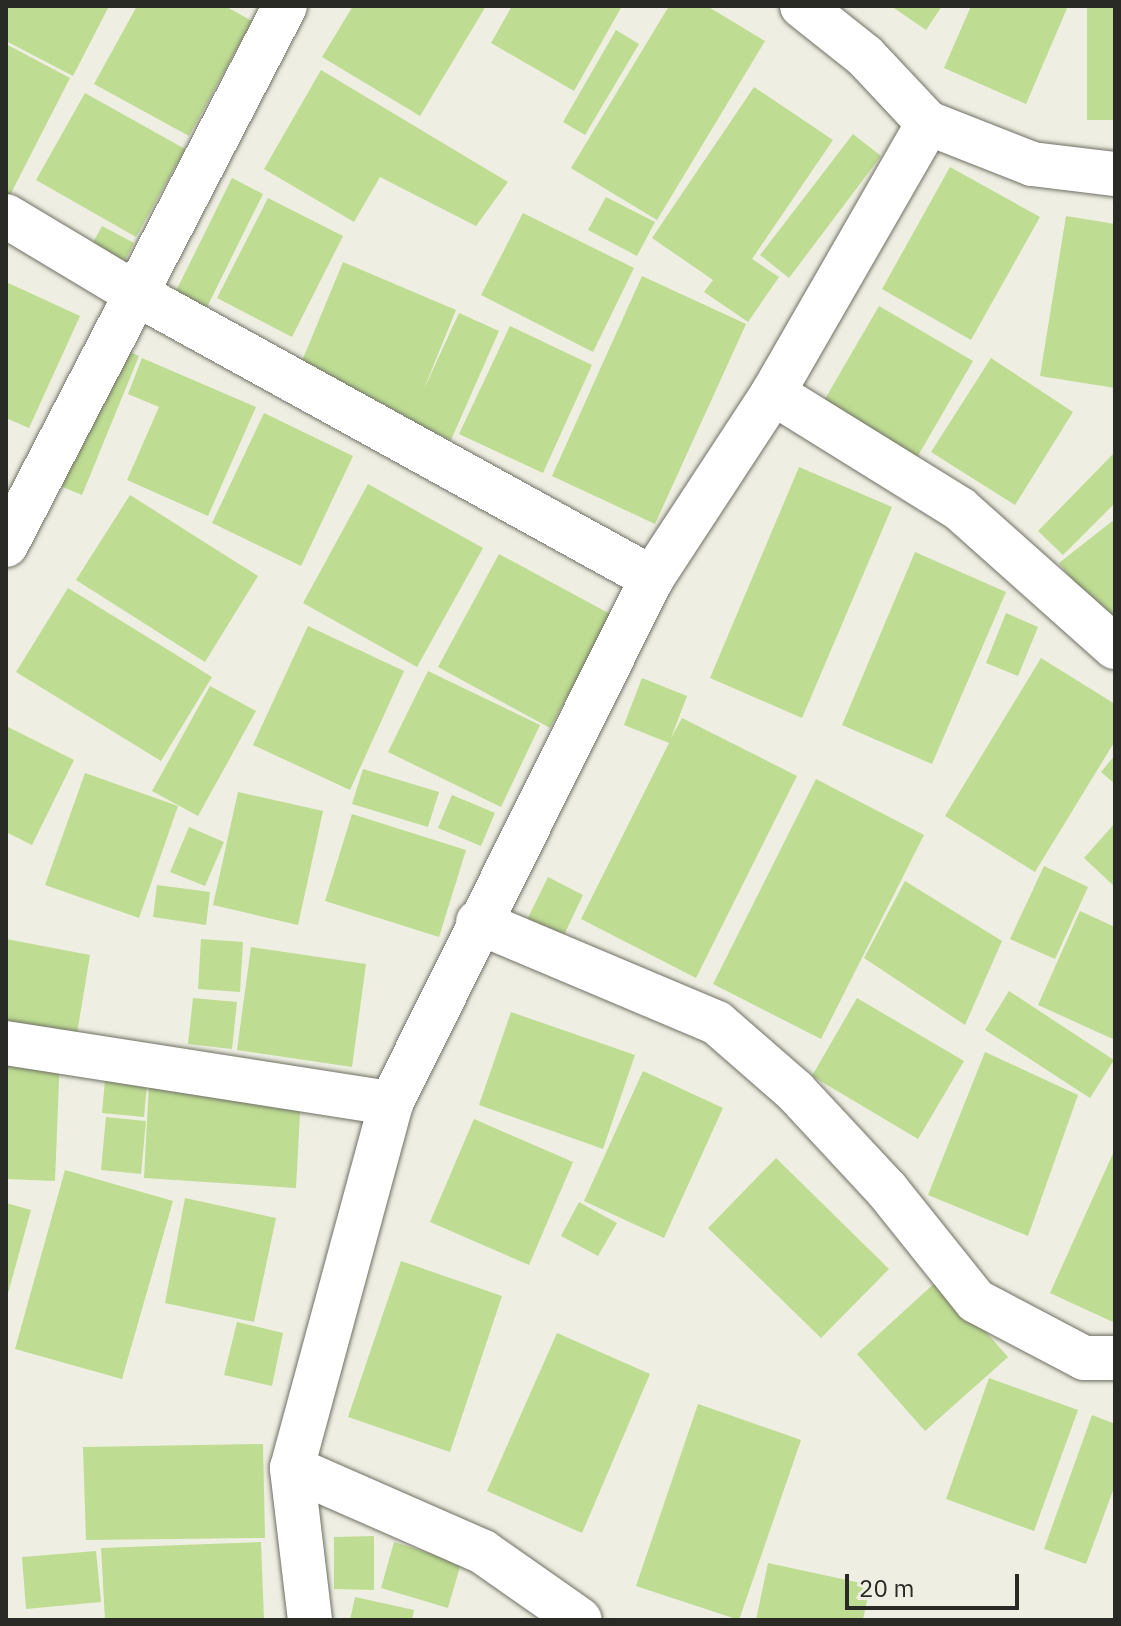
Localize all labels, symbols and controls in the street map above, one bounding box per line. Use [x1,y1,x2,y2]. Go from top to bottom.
scale bar [849,1558,1023,1608]
text: 20 m [859,1572,914,1604]

